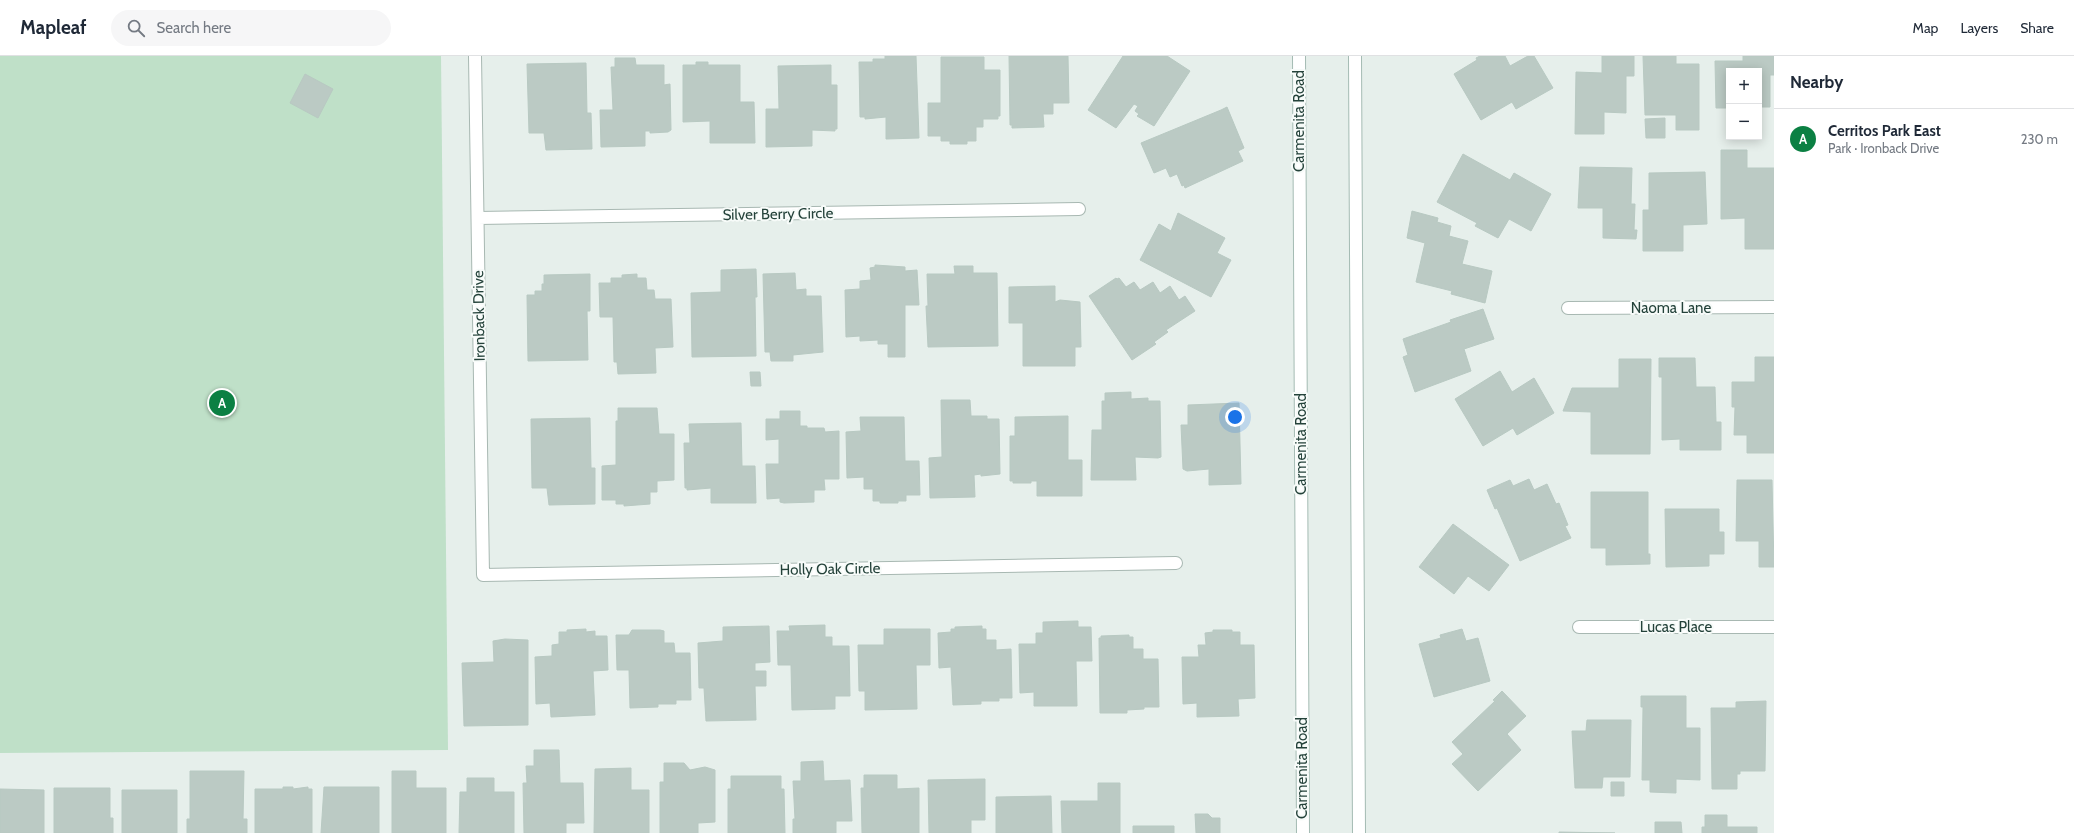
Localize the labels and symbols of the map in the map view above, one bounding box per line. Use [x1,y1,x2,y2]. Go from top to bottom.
street label: Carmenita Road [1290,70,1308,172]
street label: Silver Berry Circle [722,204,834,224]
street label: Ironback Drive [469,270,489,362]
street label: Naoma Lane [1631,299,1712,317]
pin: A [209,388,235,418]
street label: Carmenita Road [1292,393,1310,495]
your location [1225,407,1245,427]
street label: Holly Oak Circle [780,559,881,579]
street label: Lucas Place [1640,618,1713,636]
street label: Carmenita Road [1293,717,1311,819]

